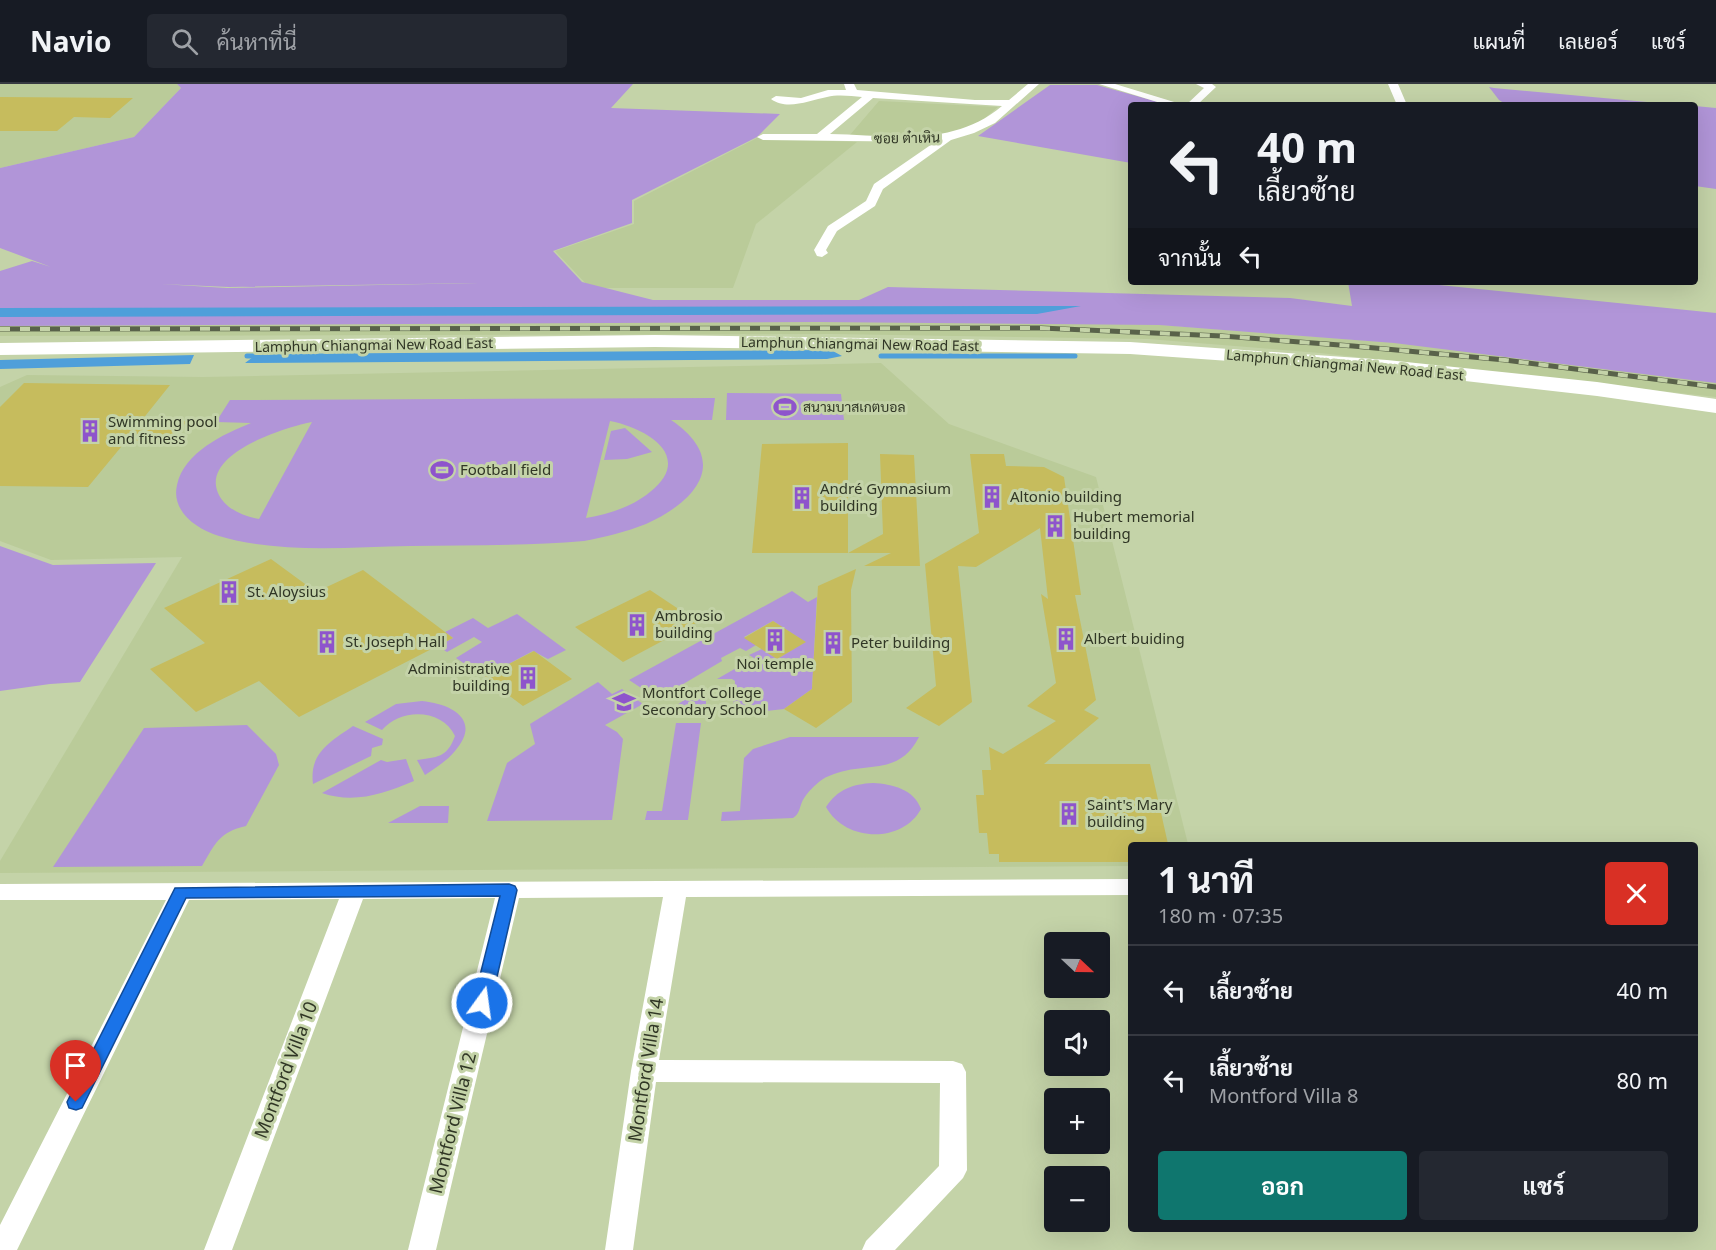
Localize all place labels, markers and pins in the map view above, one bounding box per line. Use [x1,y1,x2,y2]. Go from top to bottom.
sports icon: สนามบาสเกตบอล [772,394,798,420]
place label: สนามบาสเกตบอล [803,397,906,416]
place label: Swimming pool and fitness [108,411,217,448]
building icon: Swimming pool and fitness [77,418,103,444]
sports icon: Football field [429,457,455,483]
place label: Football field [460,459,551,479]
place label: André Gymnasium building [820,478,951,515]
building icon: Altonio building [979,484,1005,510]
building icon: André Gymnasium building [789,485,815,511]
place label: Altonio building [1010,486,1122,506]
place label: Hubert memorial building [1073,506,1195,543]
building icon: Hubert memorial building [1042,513,1068,539]
building icon: St. Aloysius [216,579,242,605]
place label: St. Aloysius [247,581,326,601]
place label: Ambrosio building [655,605,723,642]
building icon: Ambrosio building [624,612,650,638]
building icon: Albert buiding [1053,626,1079,652]
building icon: Noi temple [762,627,788,653]
place label: Albert buiding [1084,628,1185,648]
building icon: St. Joseph Hall [314,629,340,655]
building icon: Peter building [820,630,846,656]
place label: St. Joseph Hall [345,631,445,651]
place label: Peter building [851,632,950,652]
place label: Noi temple [736,653,814,673]
place label: Administrative building [408,658,510,695]
building icon: Administrative building [515,665,541,691]
place label: Montfort College Secondary School [642,682,766,719]
school or university icon: Montfort College Secondary School [611,689,637,715]
place label: Saint's Mary building [1087,794,1173,831]
building icon: Saint's Mary building [1056,801,1082,827]
pin [50,1040,101,1102]

